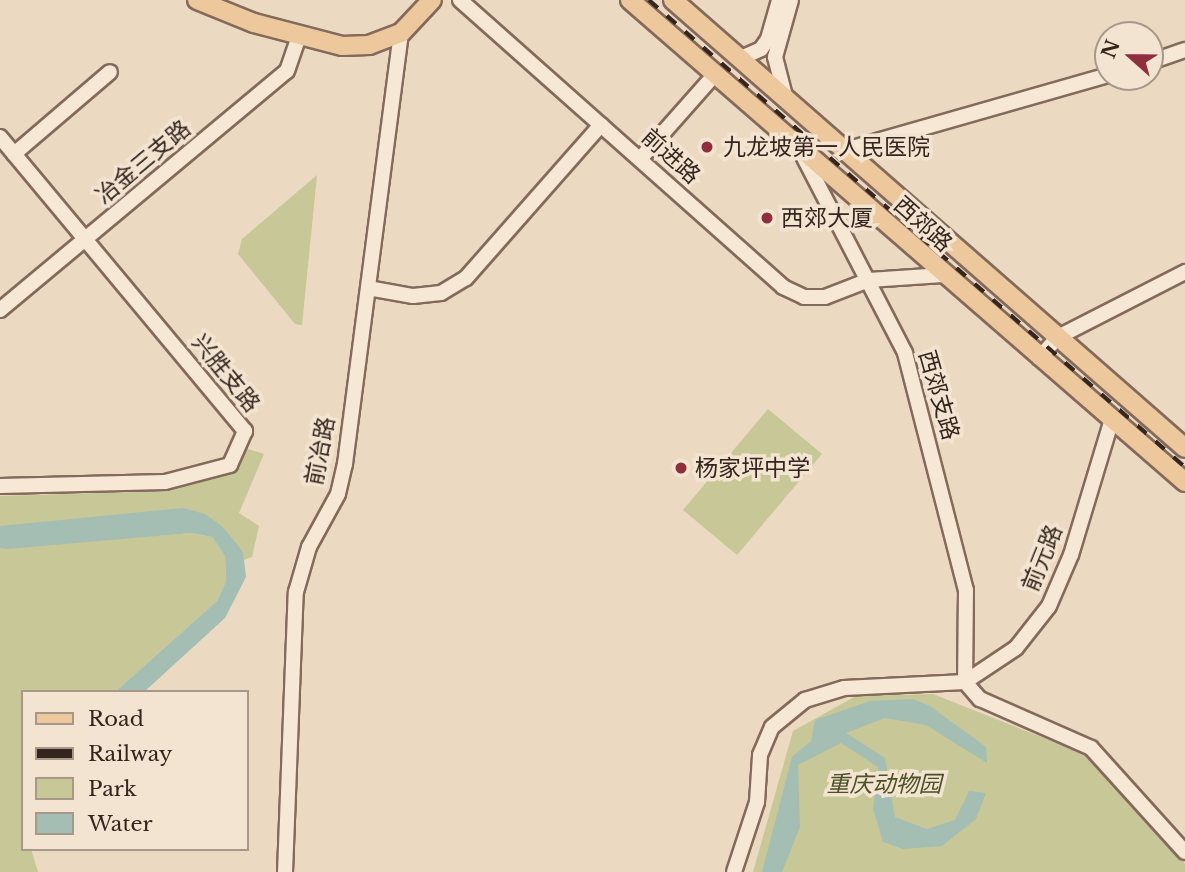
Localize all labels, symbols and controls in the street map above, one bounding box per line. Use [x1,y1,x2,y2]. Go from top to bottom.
north arrow [1094,21,1164,91]
text: N [1097,37,1125,61]
street label: 冶金三支路 [90,114,196,210]
street label: 前进路 [636,123,706,189]
place label: 九龙坡第一人民医院 [723,133,930,161]
marker: 九龙坡第一人民医院 [697,137,717,157]
street label: 西郊路 [888,191,958,257]
place label: 西郊大厦 [781,204,873,232]
marker: 西郊大厦 [759,210,775,226]
street label: 兴胜支路 [186,329,266,417]
street label: 西郊支路 [913,347,965,443]
street label: 前冶路 [300,415,340,487]
place label: 杨家坪中学 [695,454,810,482]
marker: 杨家坪中学 [673,460,689,476]
street label: 前元路 [1016,521,1068,595]
legend [21,690,248,851]
text: Road [88,706,144,732]
text: Railway [88,741,172,767]
park label: 重庆动物园 [827,770,941,798]
text: Park [88,776,137,802]
text: Water [88,811,152,837]

